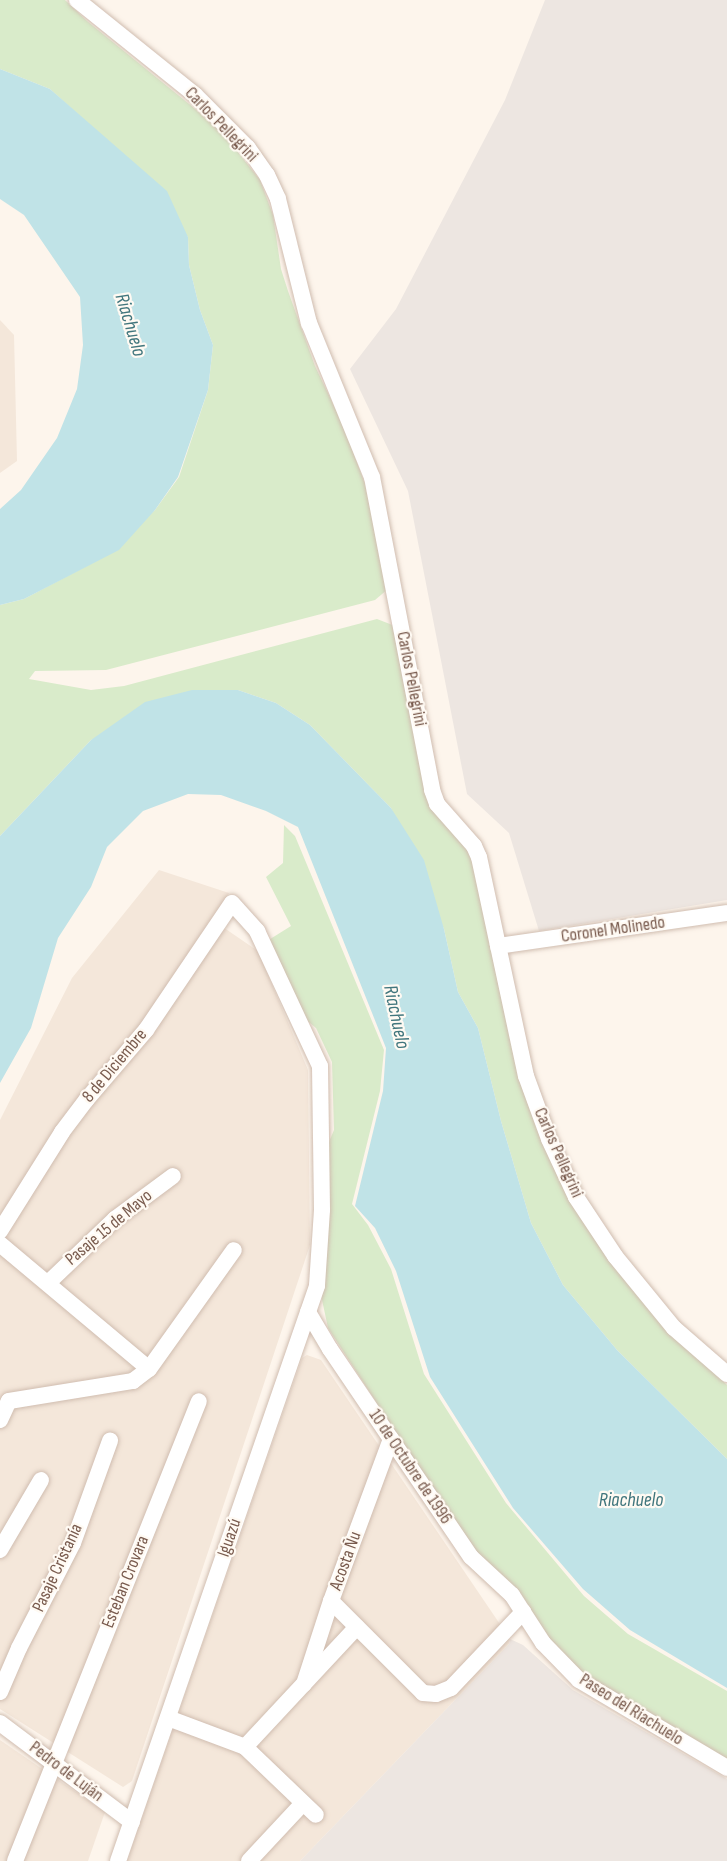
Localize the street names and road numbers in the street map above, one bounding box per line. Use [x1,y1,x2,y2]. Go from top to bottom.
street label: Carlos Pellegrini [180,83,262,167]
street label: Carlos Pellegrini [391,630,431,728]
street label: Coronel Molinedo [560,912,666,948]
street label: 8 de Diciembre [78,1025,152,1107]
street label: Carlos Pellegrini [529,1105,587,1201]
street label: Pasaje 15 de Mayo [61,1185,157,1271]
street label: 10 de Octubre de 1996 [364,1405,456,1529]
street label: Iguazú [213,1516,247,1560]
street label: Pasaje Cristanía [28,1520,88,1616]
street label: Acosta Ñu [325,1529,367,1593]
street label: Esteban Crovara [98,1533,154,1631]
street label: Paseo del Riachuelo [575,1669,687,1751]
street label: Pedro de Luján [25,1737,107,1807]

